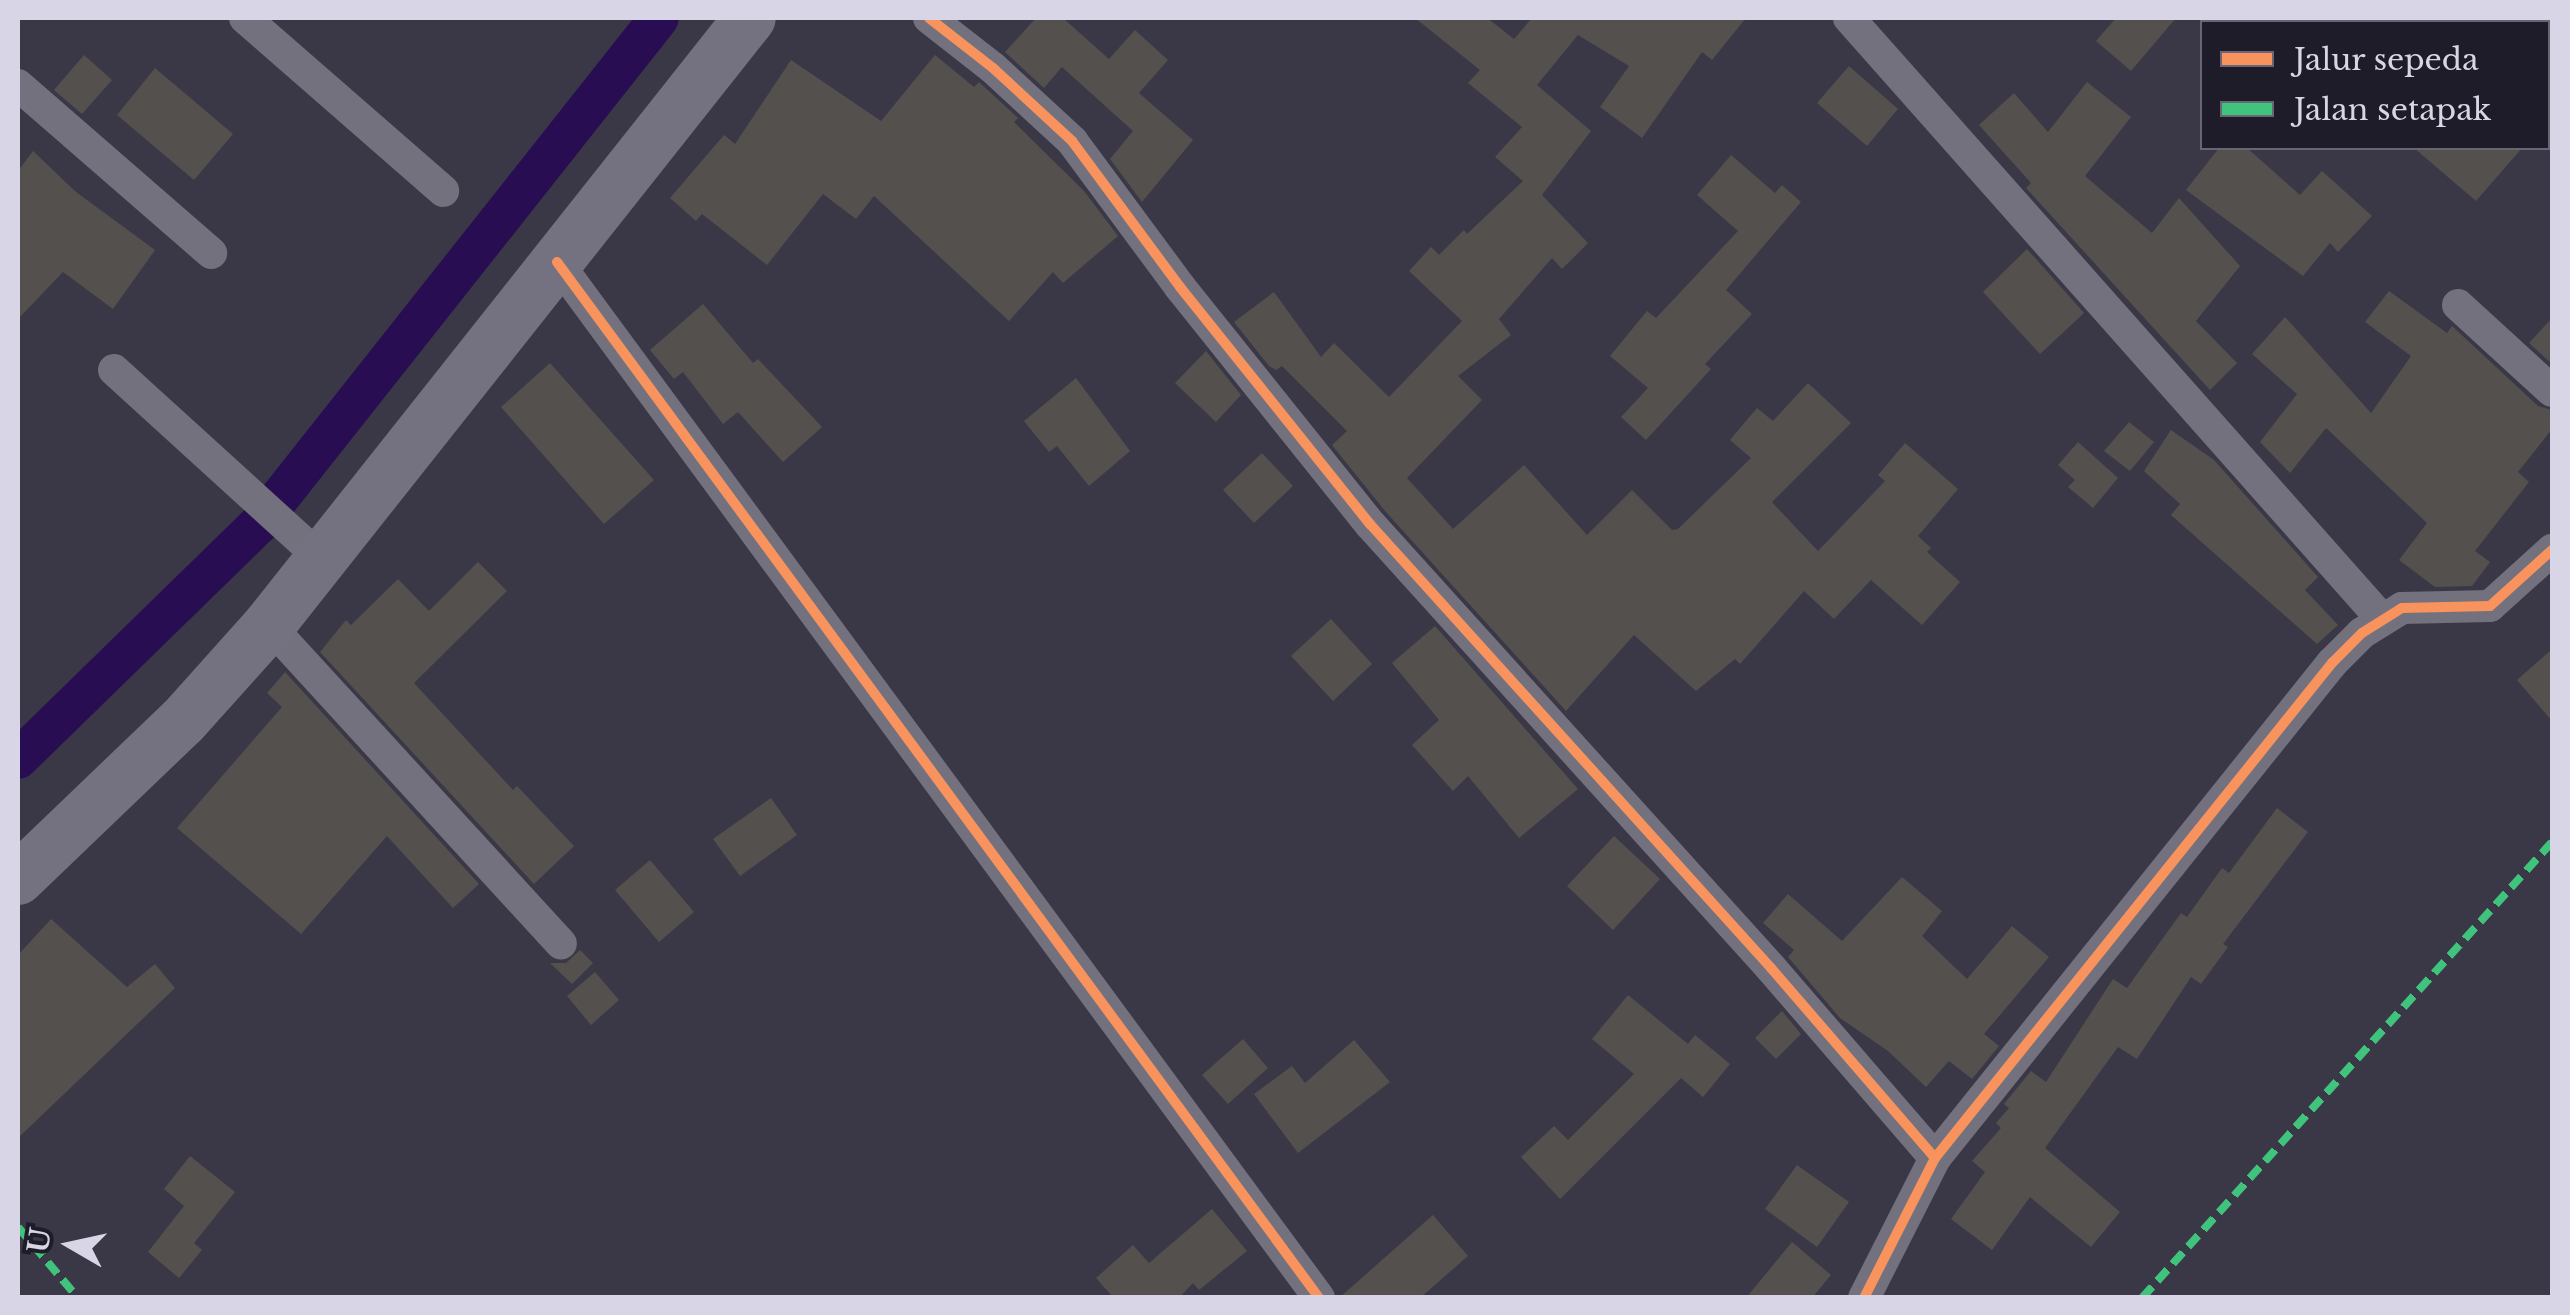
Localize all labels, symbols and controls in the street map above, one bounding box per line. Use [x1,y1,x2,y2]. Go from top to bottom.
legend [2200,20,2550,150]
text: Jalur sepeda [2294,41,2479,78]
text: Jalan setapak [2294,91,2491,128]
north arrow [20,1195,120,1295]
text: U [21,1225,59,1255]

